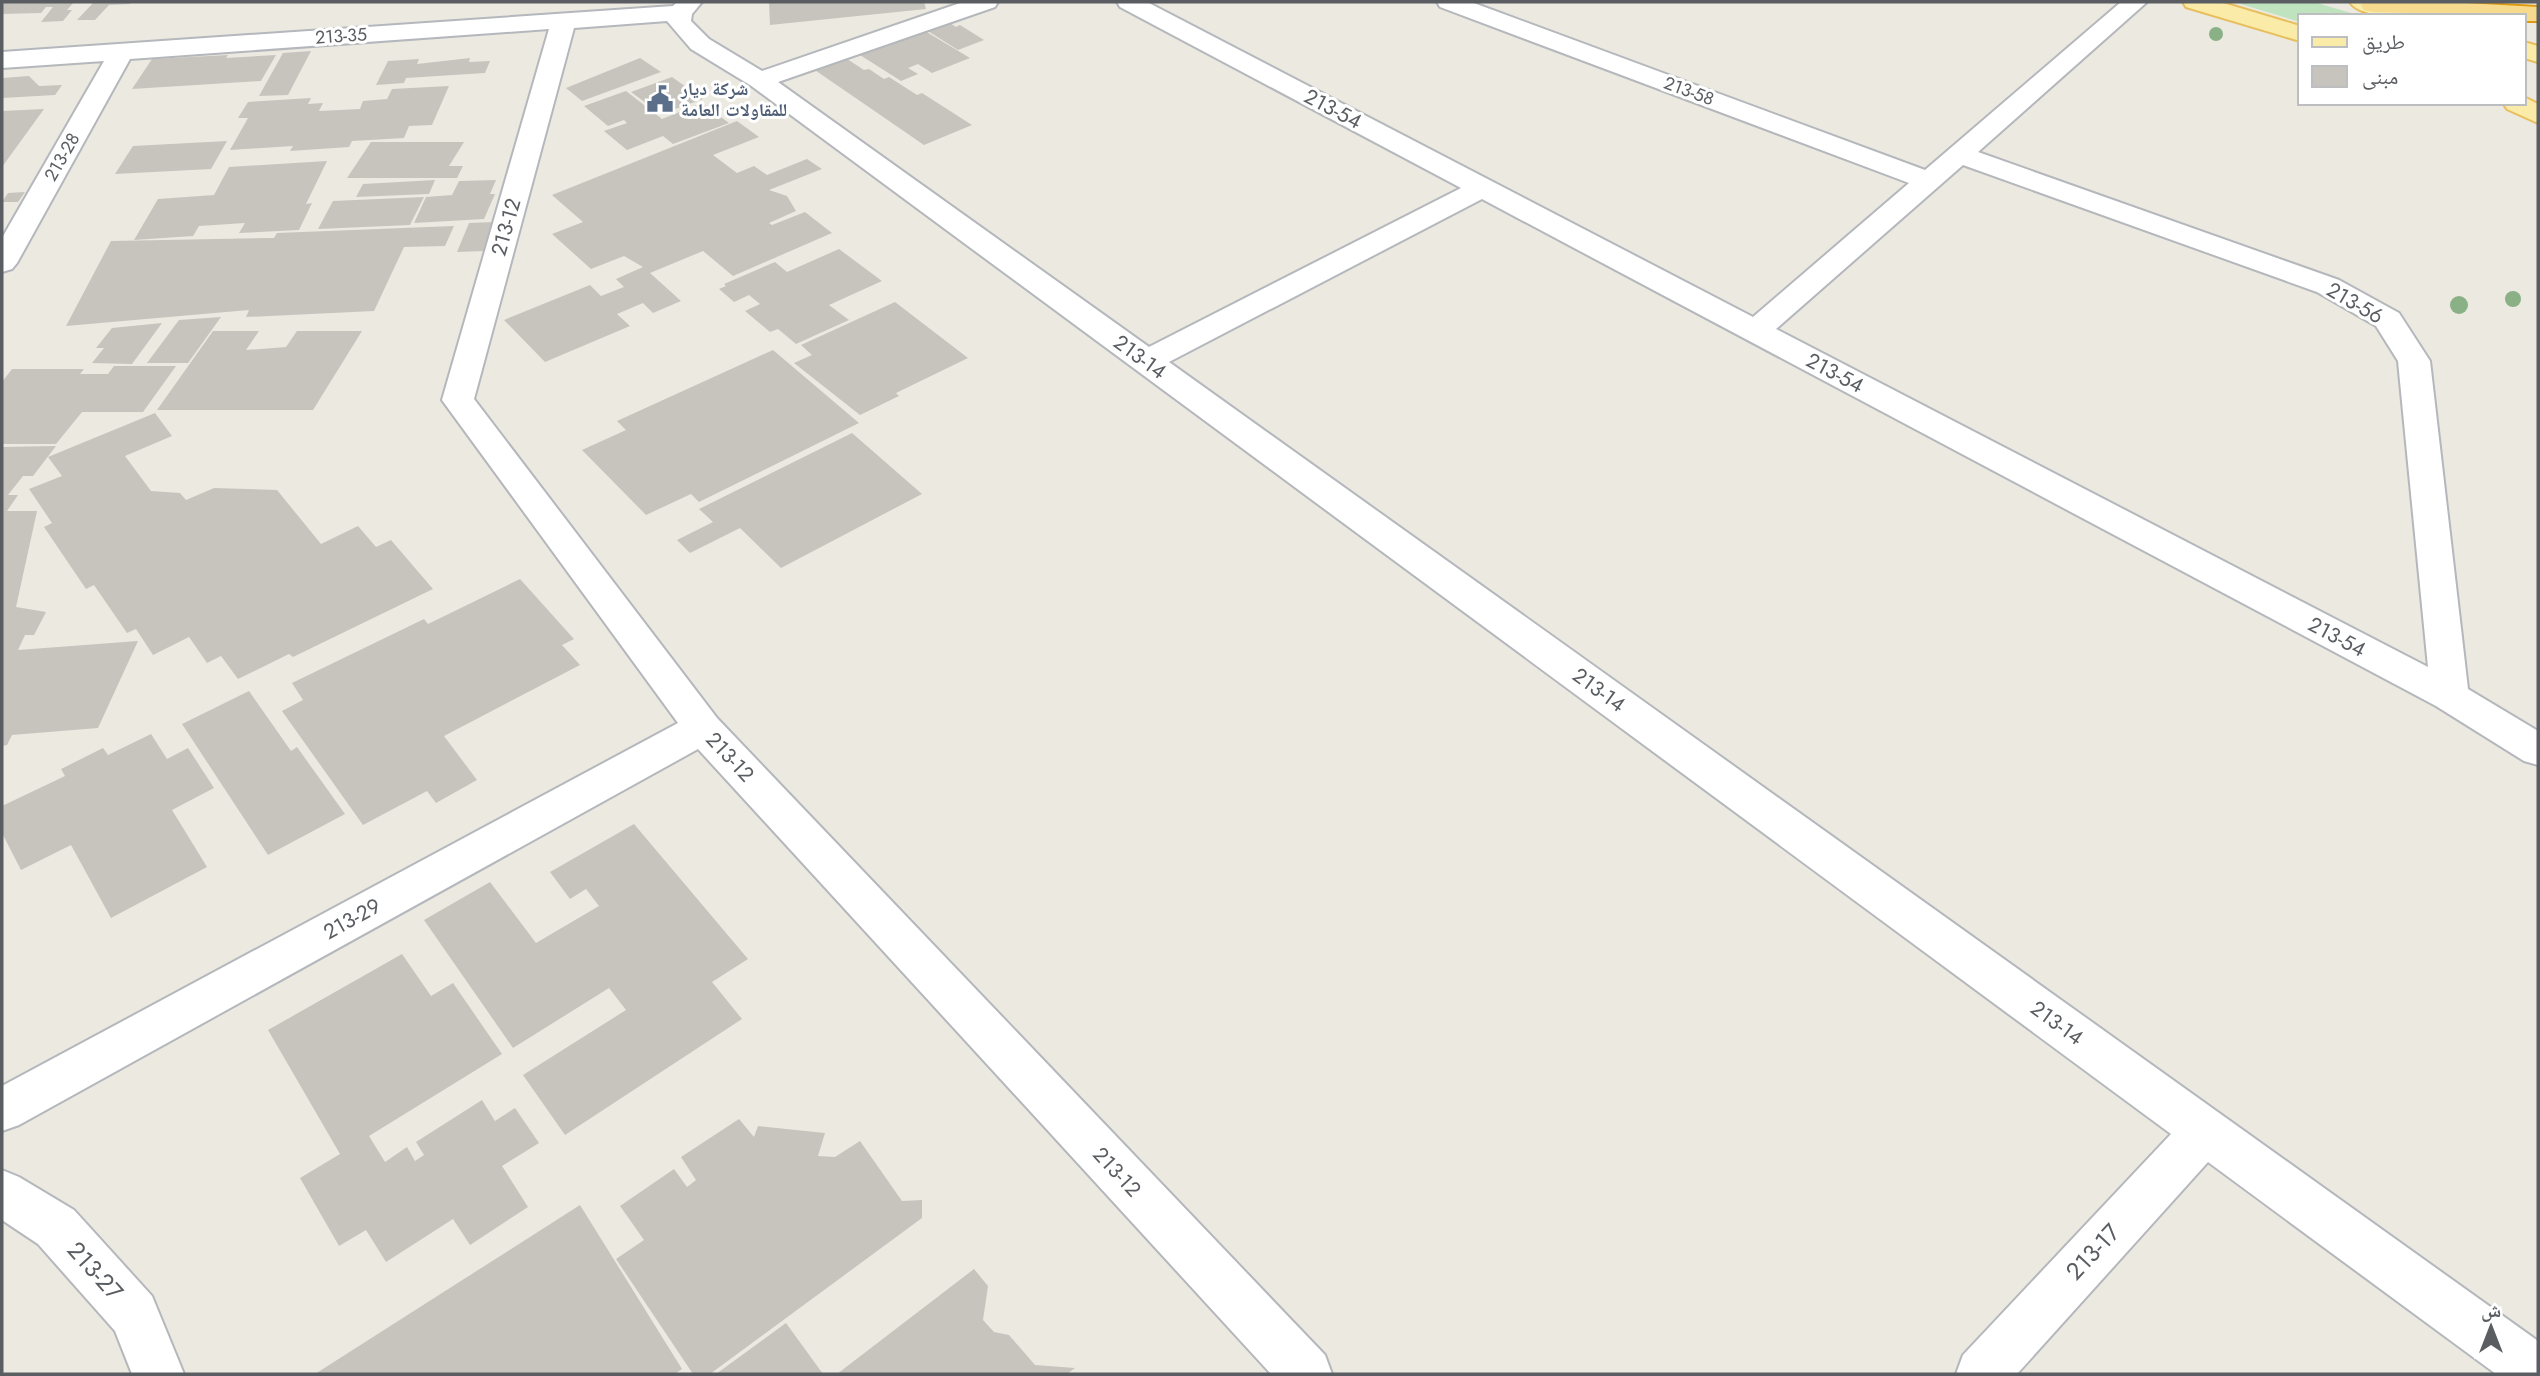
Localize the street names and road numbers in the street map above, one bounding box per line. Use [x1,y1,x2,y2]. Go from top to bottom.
street label: 213-35 [314,21,368,51]
street label: 213-58 [1660,70,1718,112]
street label: 213-54 [1299,81,1367,137]
street label: 213-28 [38,128,86,186]
street label: 213-12 [483,195,529,259]
street label: 213-56 [2321,275,2389,331]
street label: 213-14 [1107,328,1173,386]
street label: 213-54 [1801,345,1869,401]
street label: 213-54 [2303,609,2371,665]
street label: 213-14 [1566,661,1632,719]
street label: 213-12 [699,725,761,789]
street label: 213-29 [318,891,386,947]
street label: 213-14 [2024,994,2090,1052]
street label: 213-12 [1086,1140,1148,1204]
street label: 213-17 [2057,1215,2128,1288]
street label: 213-27 [59,1233,132,1308]

